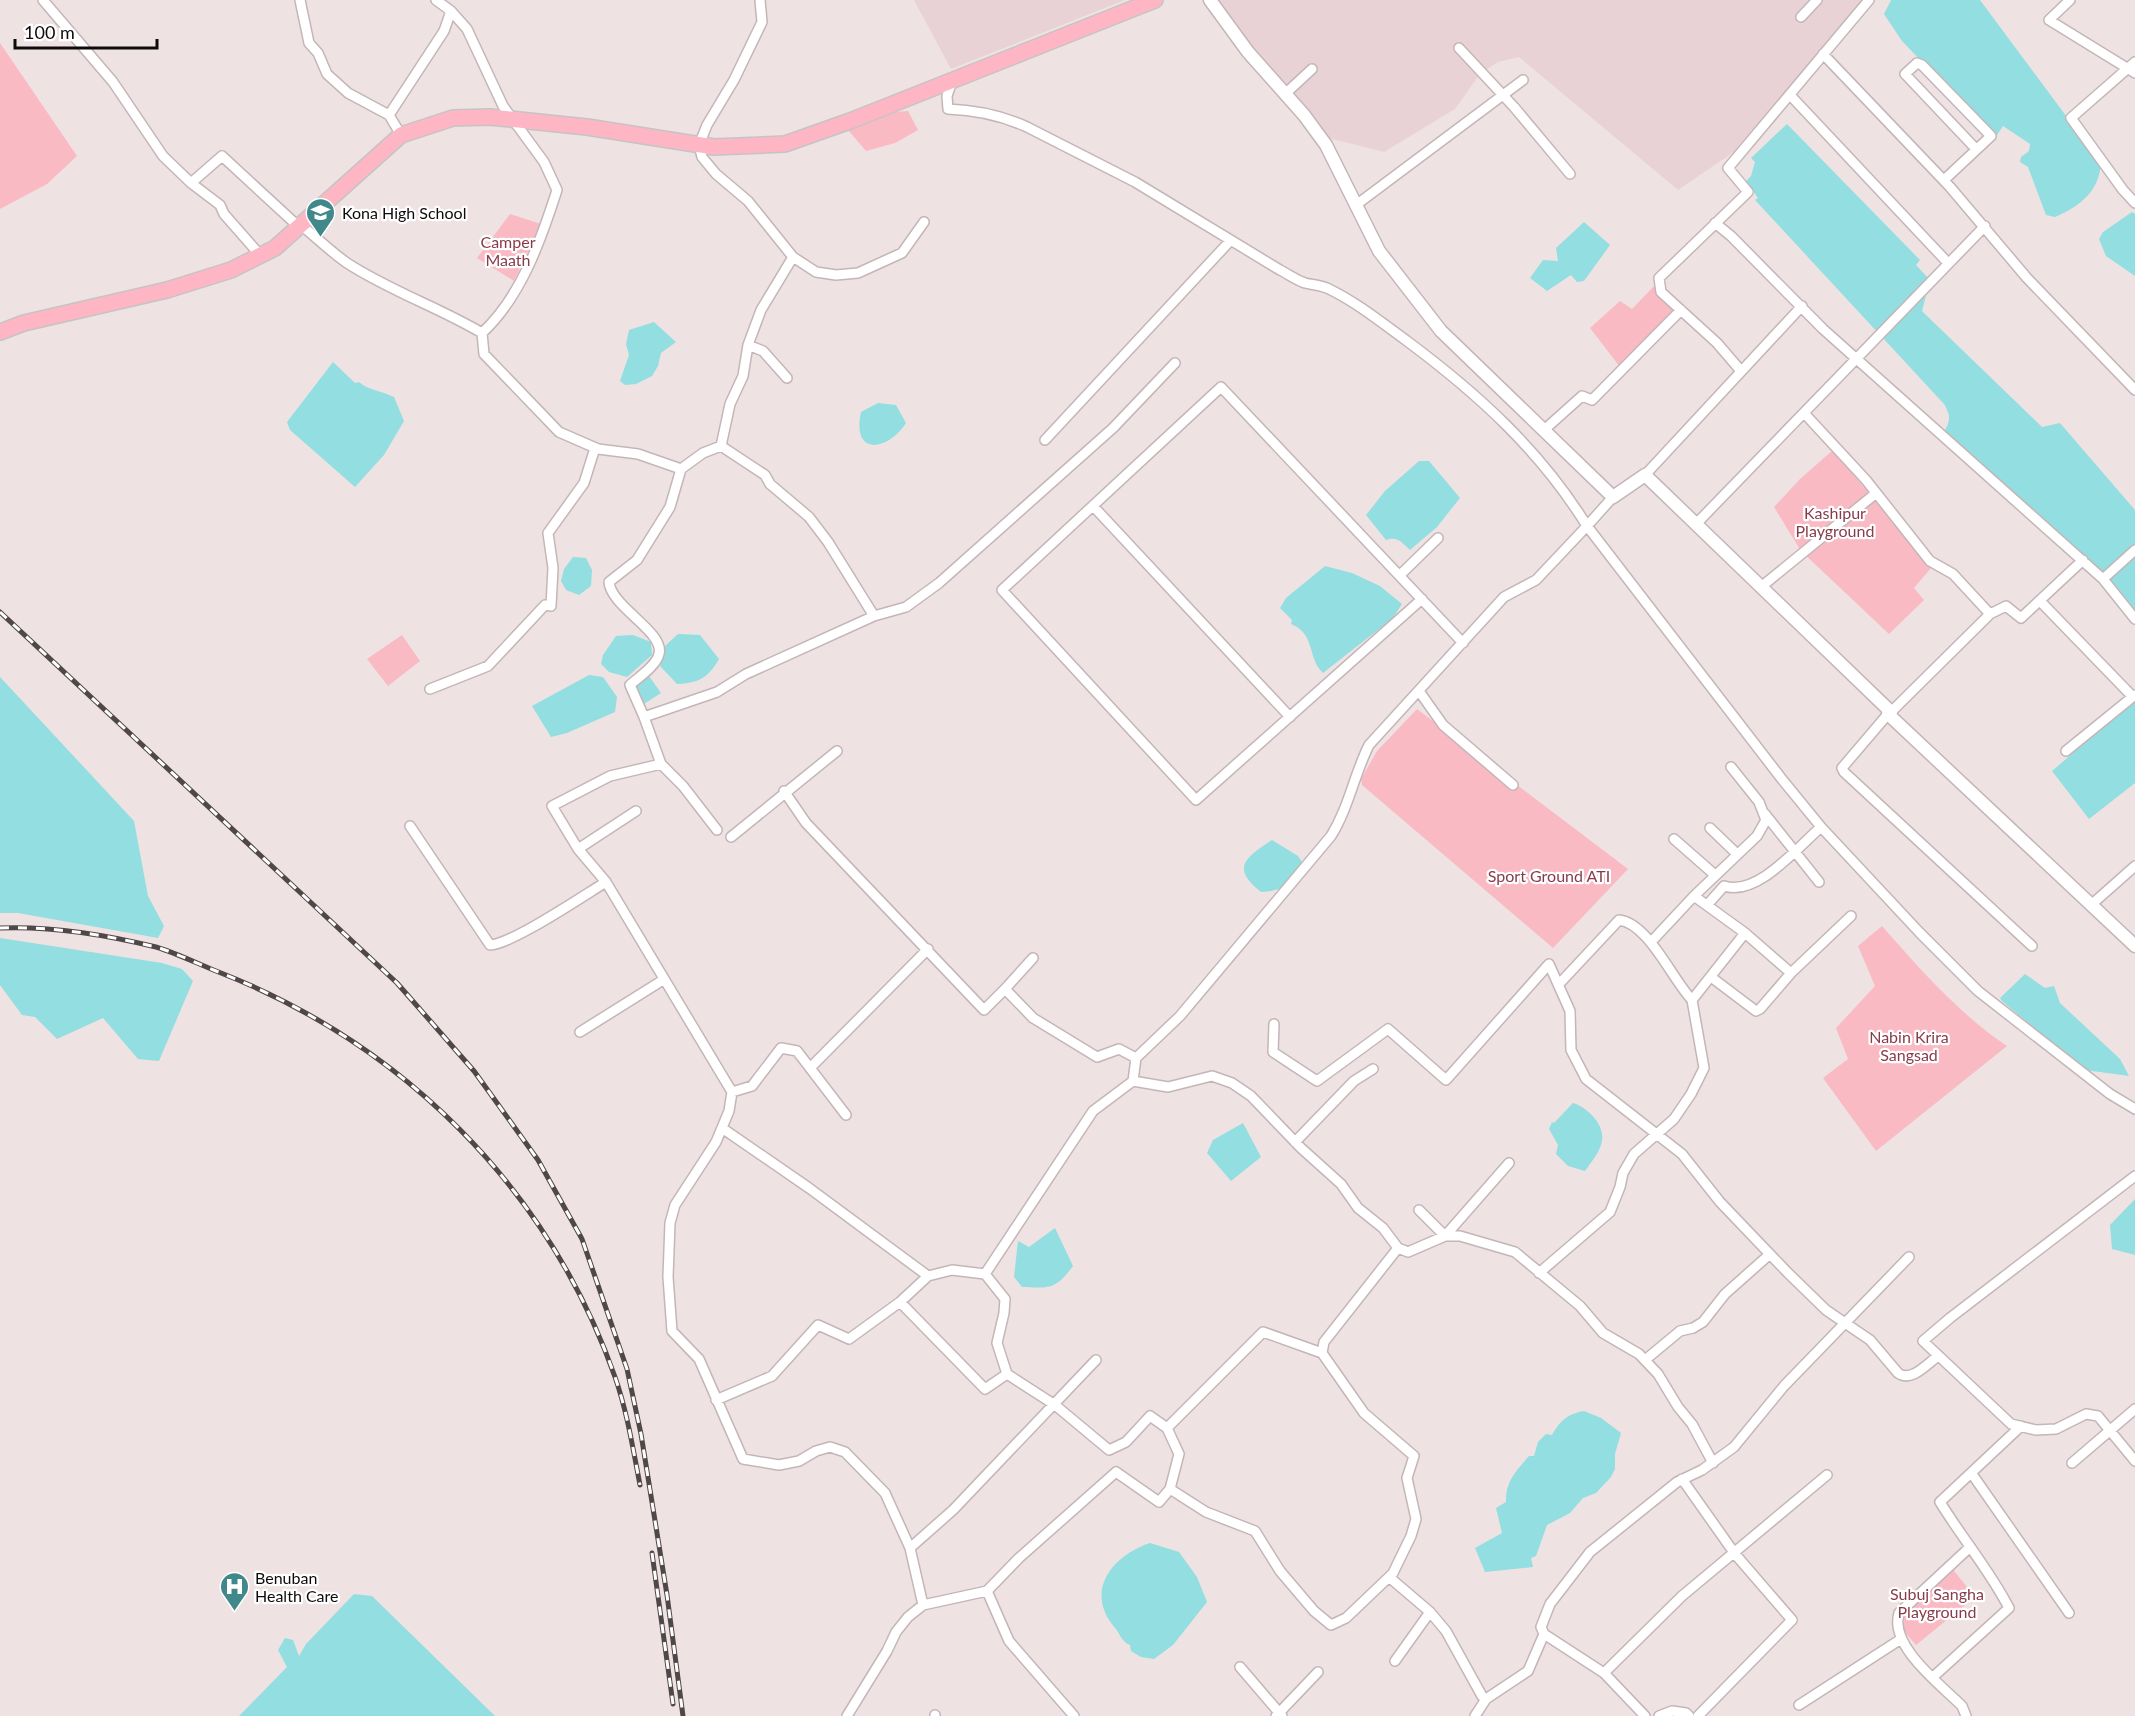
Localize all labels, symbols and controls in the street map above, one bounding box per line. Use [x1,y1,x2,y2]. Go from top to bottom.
scale bar [15,12,158,50]
text: 100 m [24,21,75,43]
school or university icon: Kona High School [305,196,337,238]
place label: Kona High School [342,203,466,222]
park label: Camper Maath [480,232,536,269]
park label: Kashipur Playground [1796,503,1874,540]
park label: Sport Ground ATI [1488,866,1610,885]
park label: Nabin Krira Sangsad [1869,1027,1949,1064]
place label: Benuban Health Care [255,1568,339,1605]
hospital icon: Benuban Health Care [218,1570,250,1612]
park label: Subuj Sangha Playground [1890,1584,1984,1621]

